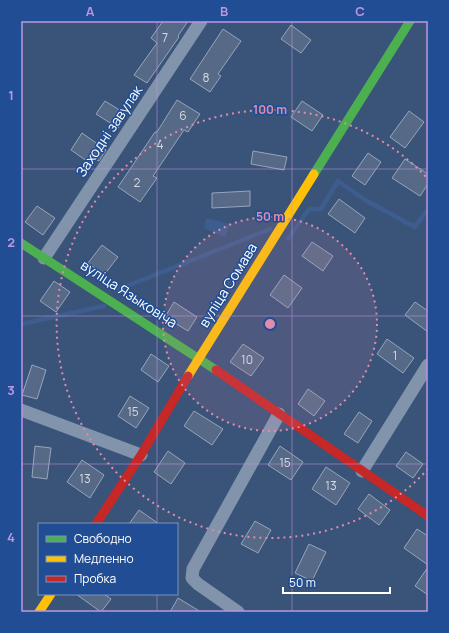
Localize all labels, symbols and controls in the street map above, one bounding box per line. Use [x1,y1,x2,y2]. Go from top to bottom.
text: A [86,2,95,20]
text: B [220,2,228,20]
text: C [355,2,365,20]
house number: 7 [162,29,168,46]
house number: 8 [203,69,210,86]
street label: Заходні завулак [71,80,147,180]
text: 1 [8,86,14,104]
text: 100 m [253,101,287,118]
house number: 6 [179,107,187,124]
house number: 4 [156,136,164,153]
house number: 2 [134,174,141,191]
text: 50 m [256,208,284,225]
text: 2 [7,233,15,251]
street label: вуліца Сомава [194,239,261,331]
street label: вуліца Языковіча [77,255,181,332]
centre of rings [263,317,277,331]
house number: 1 [393,347,397,364]
house number: 10 [241,351,253,368]
text: 3 [7,381,15,399]
house number: 15 [127,403,139,420]
house number: 15 [279,454,291,471]
house number: 13 [79,470,91,487]
house number: 13 [325,477,337,494]
legend [38,523,178,595]
text: 4 [7,528,15,546]
text: Свободно [74,530,132,547]
text: Медленно [74,550,134,567]
scale bar [283,569,390,595]
text: Пробка [74,570,116,587]
text: 50 m [289,574,316,591]

